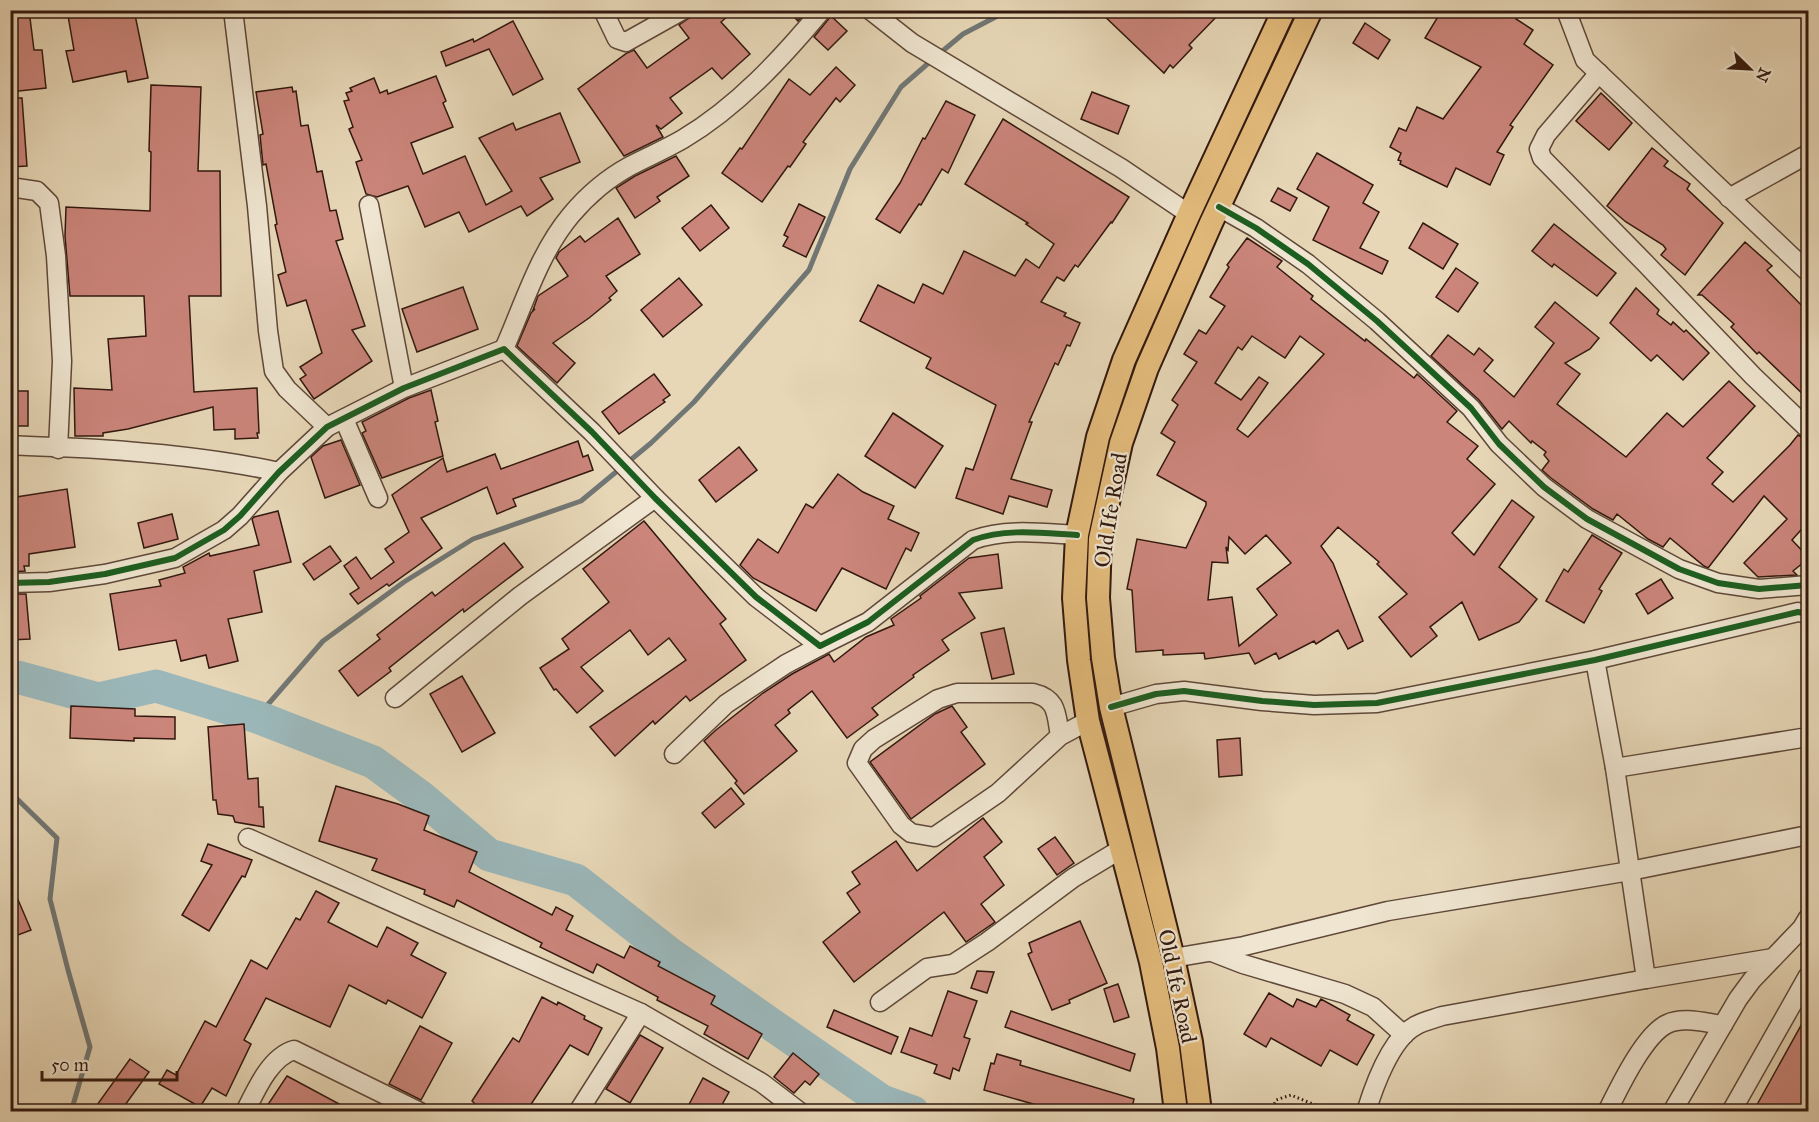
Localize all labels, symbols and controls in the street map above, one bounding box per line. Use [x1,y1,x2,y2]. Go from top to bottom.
north arrow [1720,39,1780,99]
text: N [1752,65,1775,85]
street label: Old Ife Road [1088,451,1133,569]
street label: Old Ife Road [1152,927,1203,1046]
scale bar [42,1044,177,1082]
text: 50 m [51,1054,89,1076]

